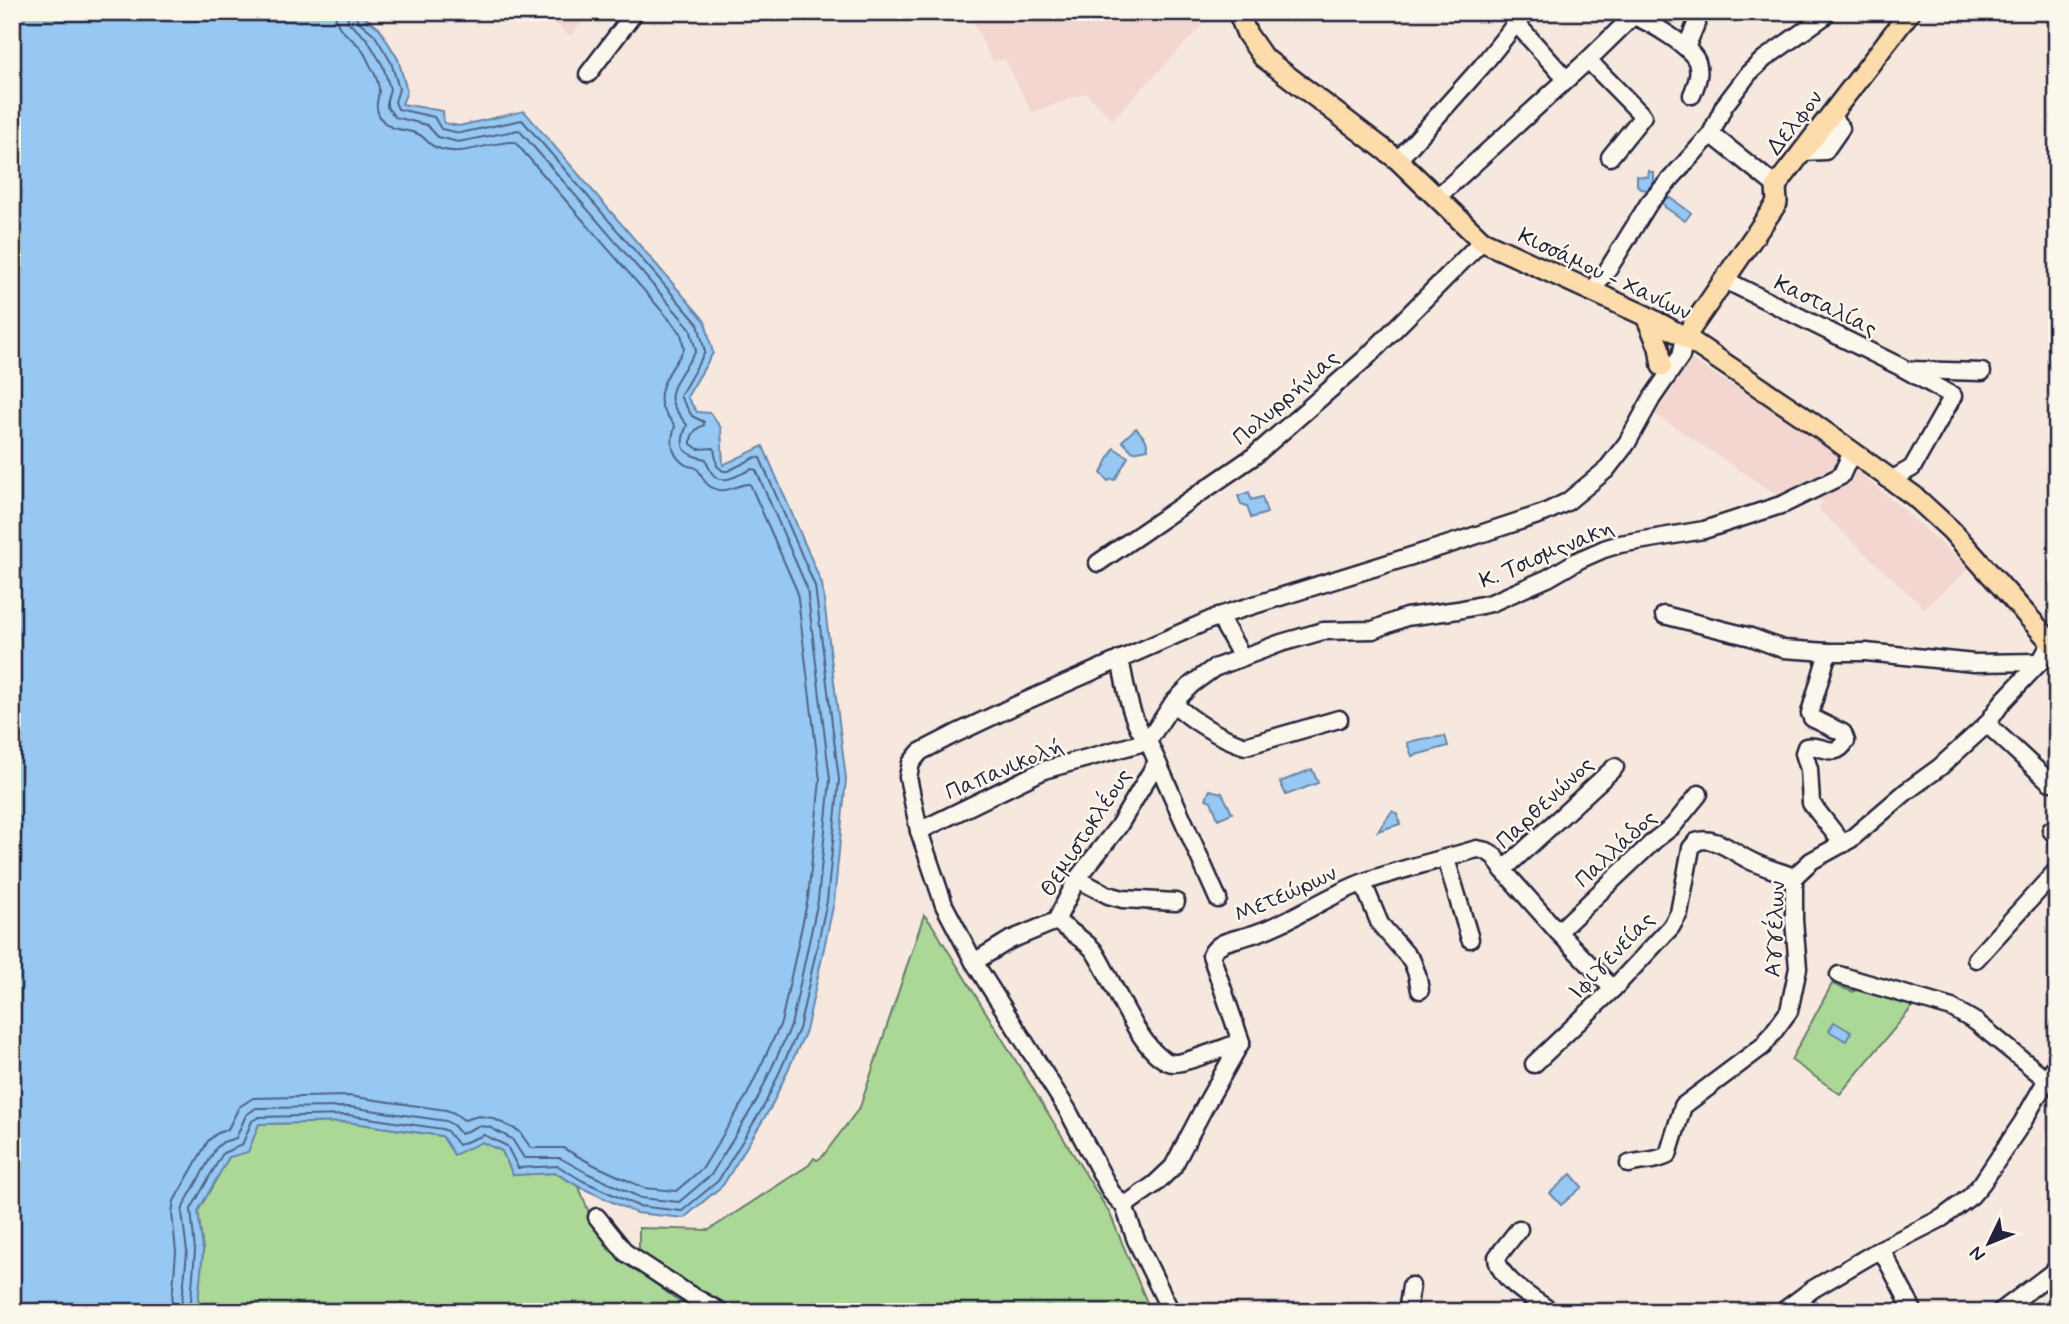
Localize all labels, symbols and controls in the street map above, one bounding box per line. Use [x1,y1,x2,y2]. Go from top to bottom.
street label: Δελφον [1761,85,1830,162]
street label: Κισσάμου - Χανίων [1513,221,1696,328]
street label: Κασταλίας [1769,269,1882,345]
street label: Πολυρρήνιας [1227,344,1346,453]
street label: Κ. Τσισμςνακη [1475,513,1619,597]
street label: Παπανικολή [941,732,1068,808]
street label: Παρθενώνος [1490,750,1601,856]
street label: Θεμιστοκλέους [1032,762,1139,903]
street label: Παλλάδος [1569,804,1664,895]
street label: Μετεώρων [1230,859,1342,931]
street label: Αγγέλων [1756,880,1794,978]
street label: Ιφιγενείας [1563,906,1662,1007]
north arrow [1954,1208,2024,1278]
text: N [1964,1240,1991,1267]

